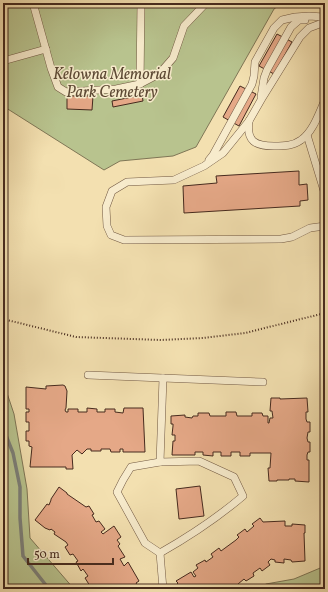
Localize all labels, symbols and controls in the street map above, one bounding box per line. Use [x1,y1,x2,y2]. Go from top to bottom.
park label: Kelowna Memorial Park Cemetery [53,64,171,104]
scale bar [28,540,113,566]
text: 50 m [34,547,60,563]

